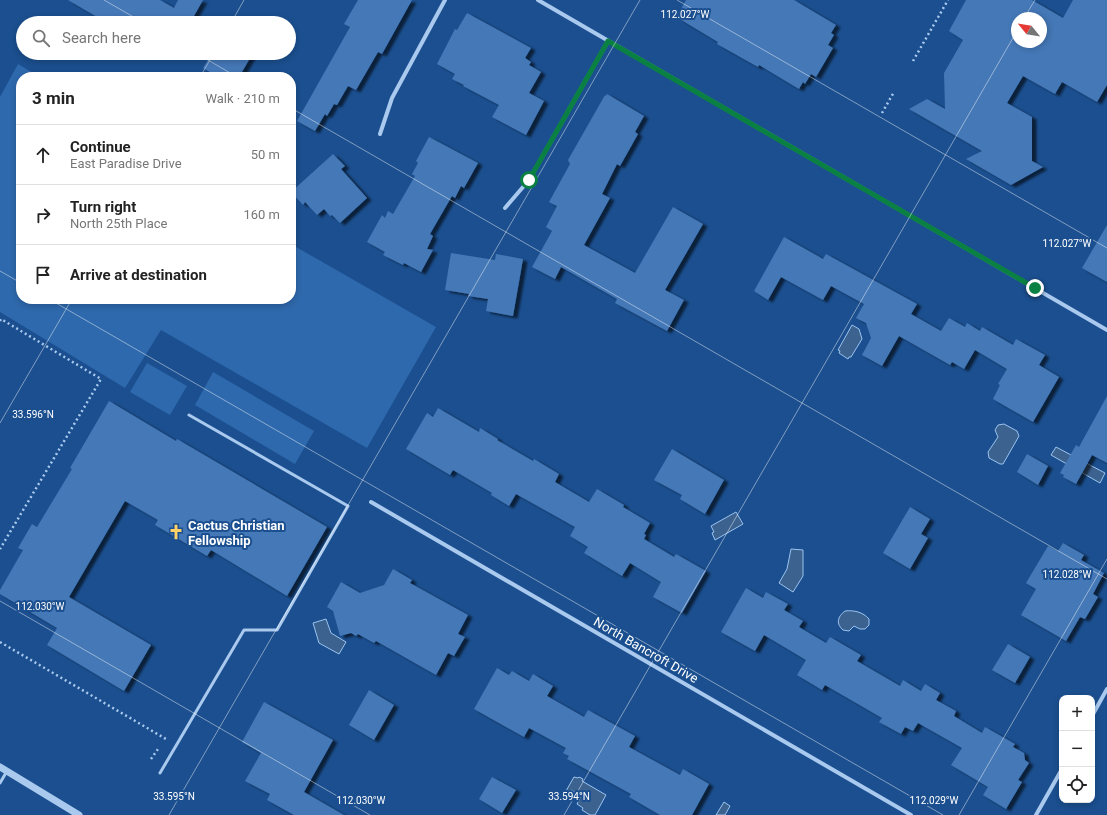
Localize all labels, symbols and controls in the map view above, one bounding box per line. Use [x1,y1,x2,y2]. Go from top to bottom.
text: 112.027°W [661,9,710,20]
north arrow [1011,12,1047,48]
search box [16,16,296,60]
icon: search [30,27,52,49]
text: Search here [62,29,141,47]
text: 3 min [32,88,75,108]
text: Walk · 210 m [205,91,280,106]
text: Continue [70,138,131,156]
icon: ahead [32,144,54,166]
text: 50 m [251,147,280,162]
text: East Paradise Drive [70,156,182,171]
route start [520,171,538,189]
text: Turn right [70,198,136,216]
icon: right [32,204,54,226]
text: 160 m [243,207,280,222]
text: North 25th Place [70,216,167,231]
text: 112.027°W [1043,238,1092,249]
icon: arrive [32,264,54,286]
text: Arrive at destination [70,266,207,284]
route end [1026,279,1044,297]
text: 33.596°N [12,409,54,420]
place label: Cactus Christian Fellowship [188,518,285,548]
church icon: Cactus Christian Fellowship [167,523,185,541]
text: 112.028°W [1043,569,1092,580]
text: 112.030°W [16,601,65,612]
street label: North Bancroft Drive [591,614,701,686]
map controls [1059,695,1095,803]
button: + [1059,695,1095,731]
button: − [1059,731,1095,767]
button: locate [1059,767,1095,803]
text: 33.595°N [153,791,195,802]
text: 33.594°N [548,791,590,802]
text: 112.030°W [337,795,386,806]
text: 112.029°W [910,795,959,806]

